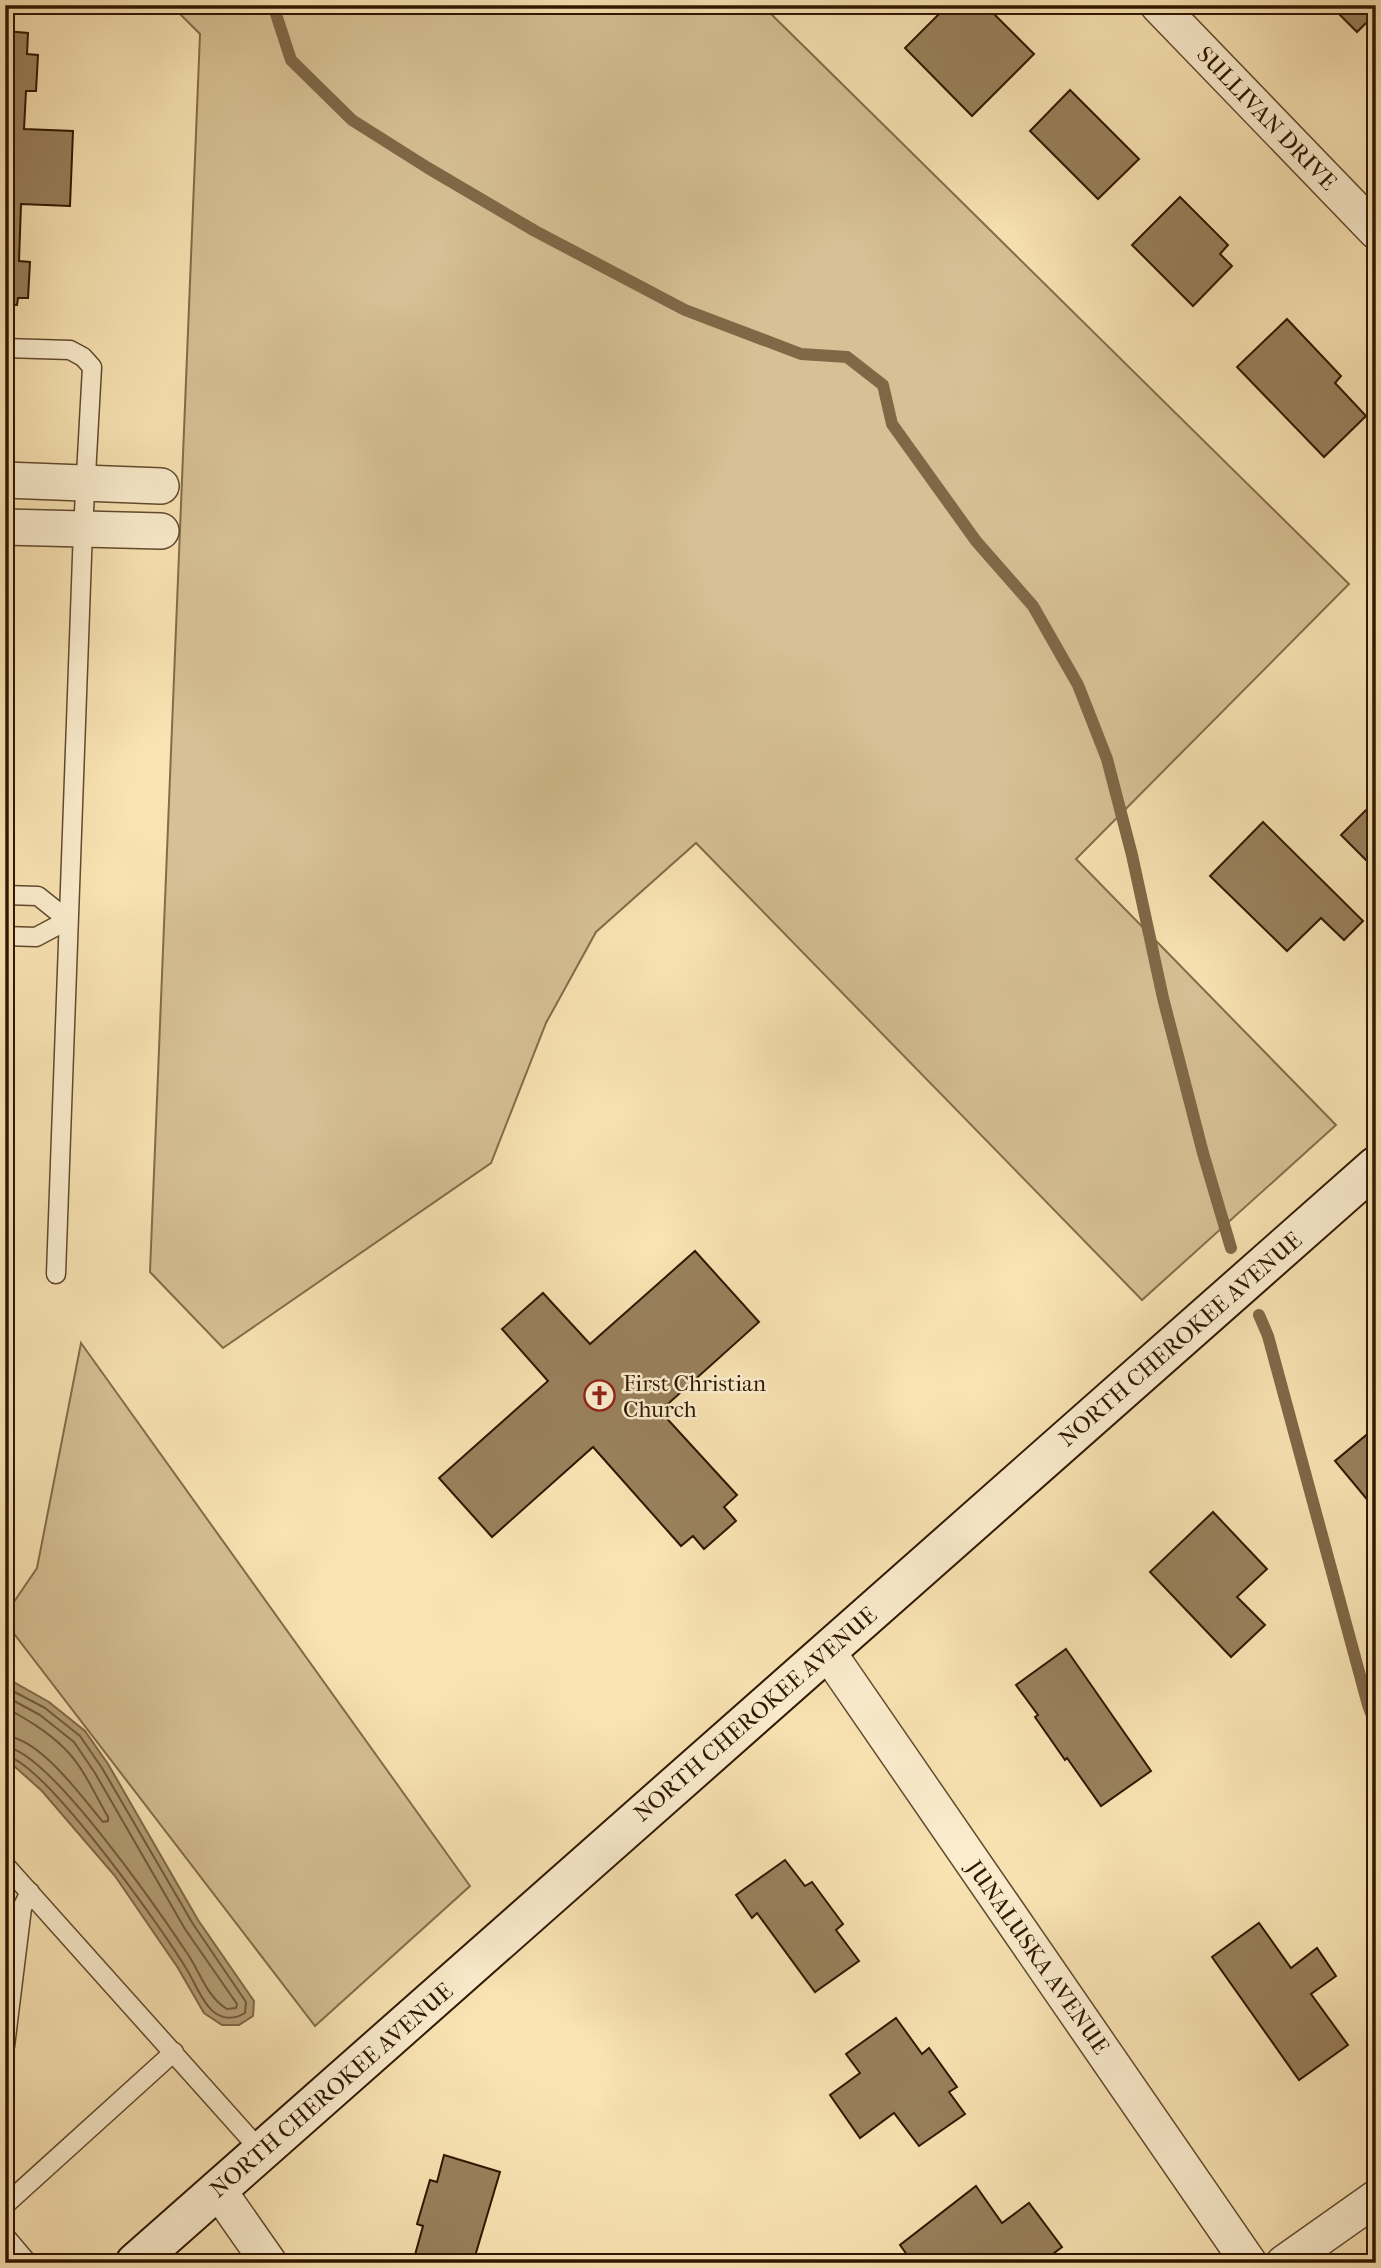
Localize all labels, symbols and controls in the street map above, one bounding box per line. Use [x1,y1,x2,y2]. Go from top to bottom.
street label: SULLIVAN DRIVE [1191,41,1342,196]
street label: NORTH CHEROKEE AVENUE [1053,1227,1307,1452]
place label: First Christian Church [623,1370,767,1423]
church icon: First Christian Church [583,1379,617,1413]
street label: NORTH CHEROKEE AVENUE [628,1602,882,1827]
street label: JUNALUSKA AVENUE [959,1854,1115,2059]
street label: NORTH CHEROKEE AVENUE [204,1978,458,2203]

